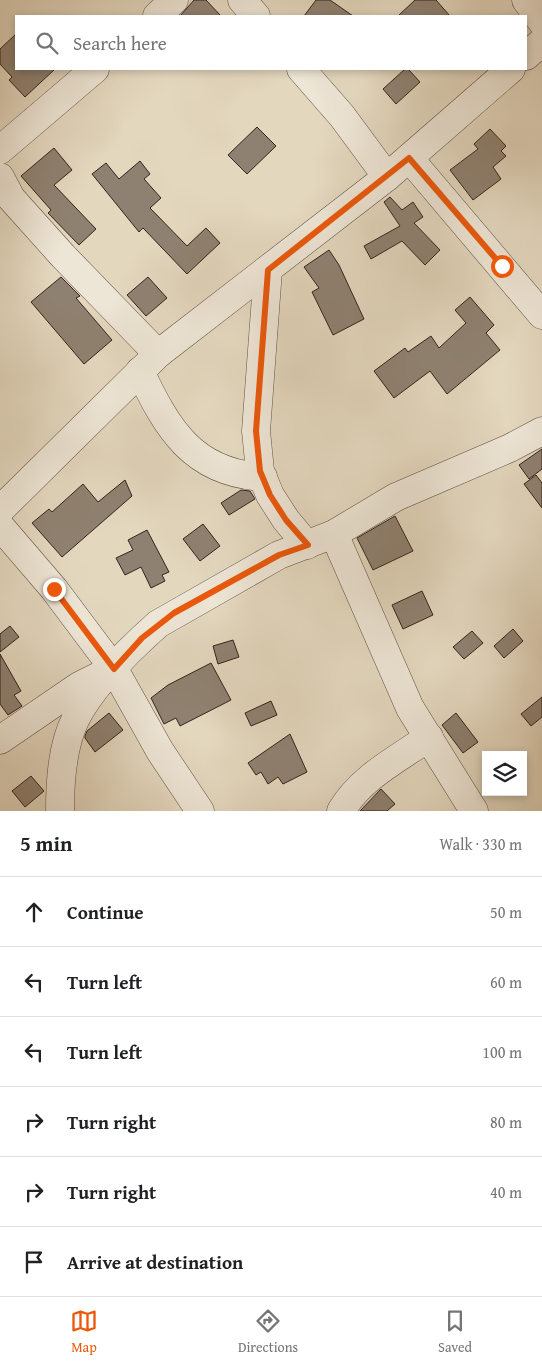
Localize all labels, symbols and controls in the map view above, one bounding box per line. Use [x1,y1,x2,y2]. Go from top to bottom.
search box [15,15,527,70]
icon: search [33,29,61,57]
text: Search here [73,29,167,57]
route start [491,255,514,278]
route end [43,578,66,601]
map controls [482,751,527,796]
button: layers [482,751,527,796]
text: 5 min [20,828,72,859]
text: Walk · 330 m [439,832,522,856]
icon: ahead [20,898,48,926]
text: Continue [67,898,144,926]
text: 50 m [490,900,522,924]
icon: left [20,968,48,996]
text: Turn left [67,968,142,996]
text: 60 m [490,970,522,994]
icon: left [20,1038,48,1066]
text: Turn left [67,1038,142,1066]
text: 100 m [482,1040,522,1064]
icon: right [20,1108,48,1136]
text: Turn right [67,1108,156,1136]
text: 80 m [490,1110,522,1134]
icon: right [20,1178,48,1206]
text: Turn right [67,1178,156,1206]
text: 40 m [490,1180,522,1204]
icon: arrive [20,1248,48,1276]
text: Arrive at destination [67,1248,243,1276]
tab: Map [70,1307,98,1357]
tab: Directions [238,1307,298,1357]
tab: Saved [438,1307,472,1357]

